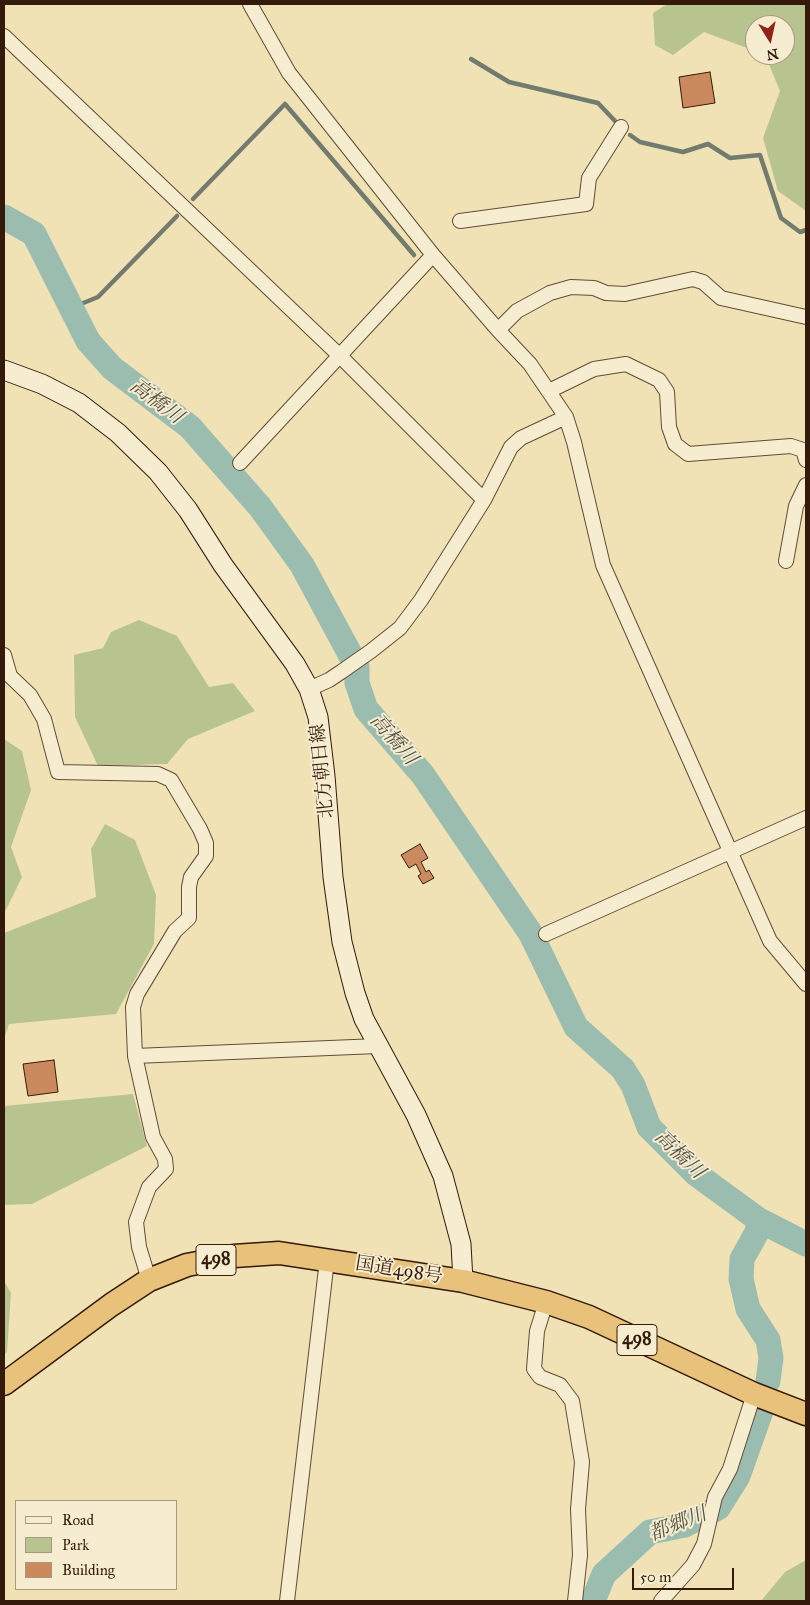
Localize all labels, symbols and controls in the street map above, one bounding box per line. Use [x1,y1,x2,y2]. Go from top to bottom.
north arrow [745,15,795,65]
text: N [765,45,780,64]
water label: 高橋川 [125,374,187,430]
water label: 高橋川 [364,709,422,771]
street label: 北方朝日線 [307,723,339,819]
water label: 高橋川 [649,1126,709,1184]
road number: 498 [196,1244,236,1276]
street label: 国道498号 [354,1253,444,1289]
road number: 498 [617,1324,657,1356]
legend [15,1500,178,1590]
water label: 都郷川 [646,1503,710,1547]
text: Road [62,1511,94,1529]
text: Park [62,1536,89,1554]
scale bar [635,1558,738,1590]
text: Building [62,1561,115,1579]
text: 50 m [640,1568,672,1586]

